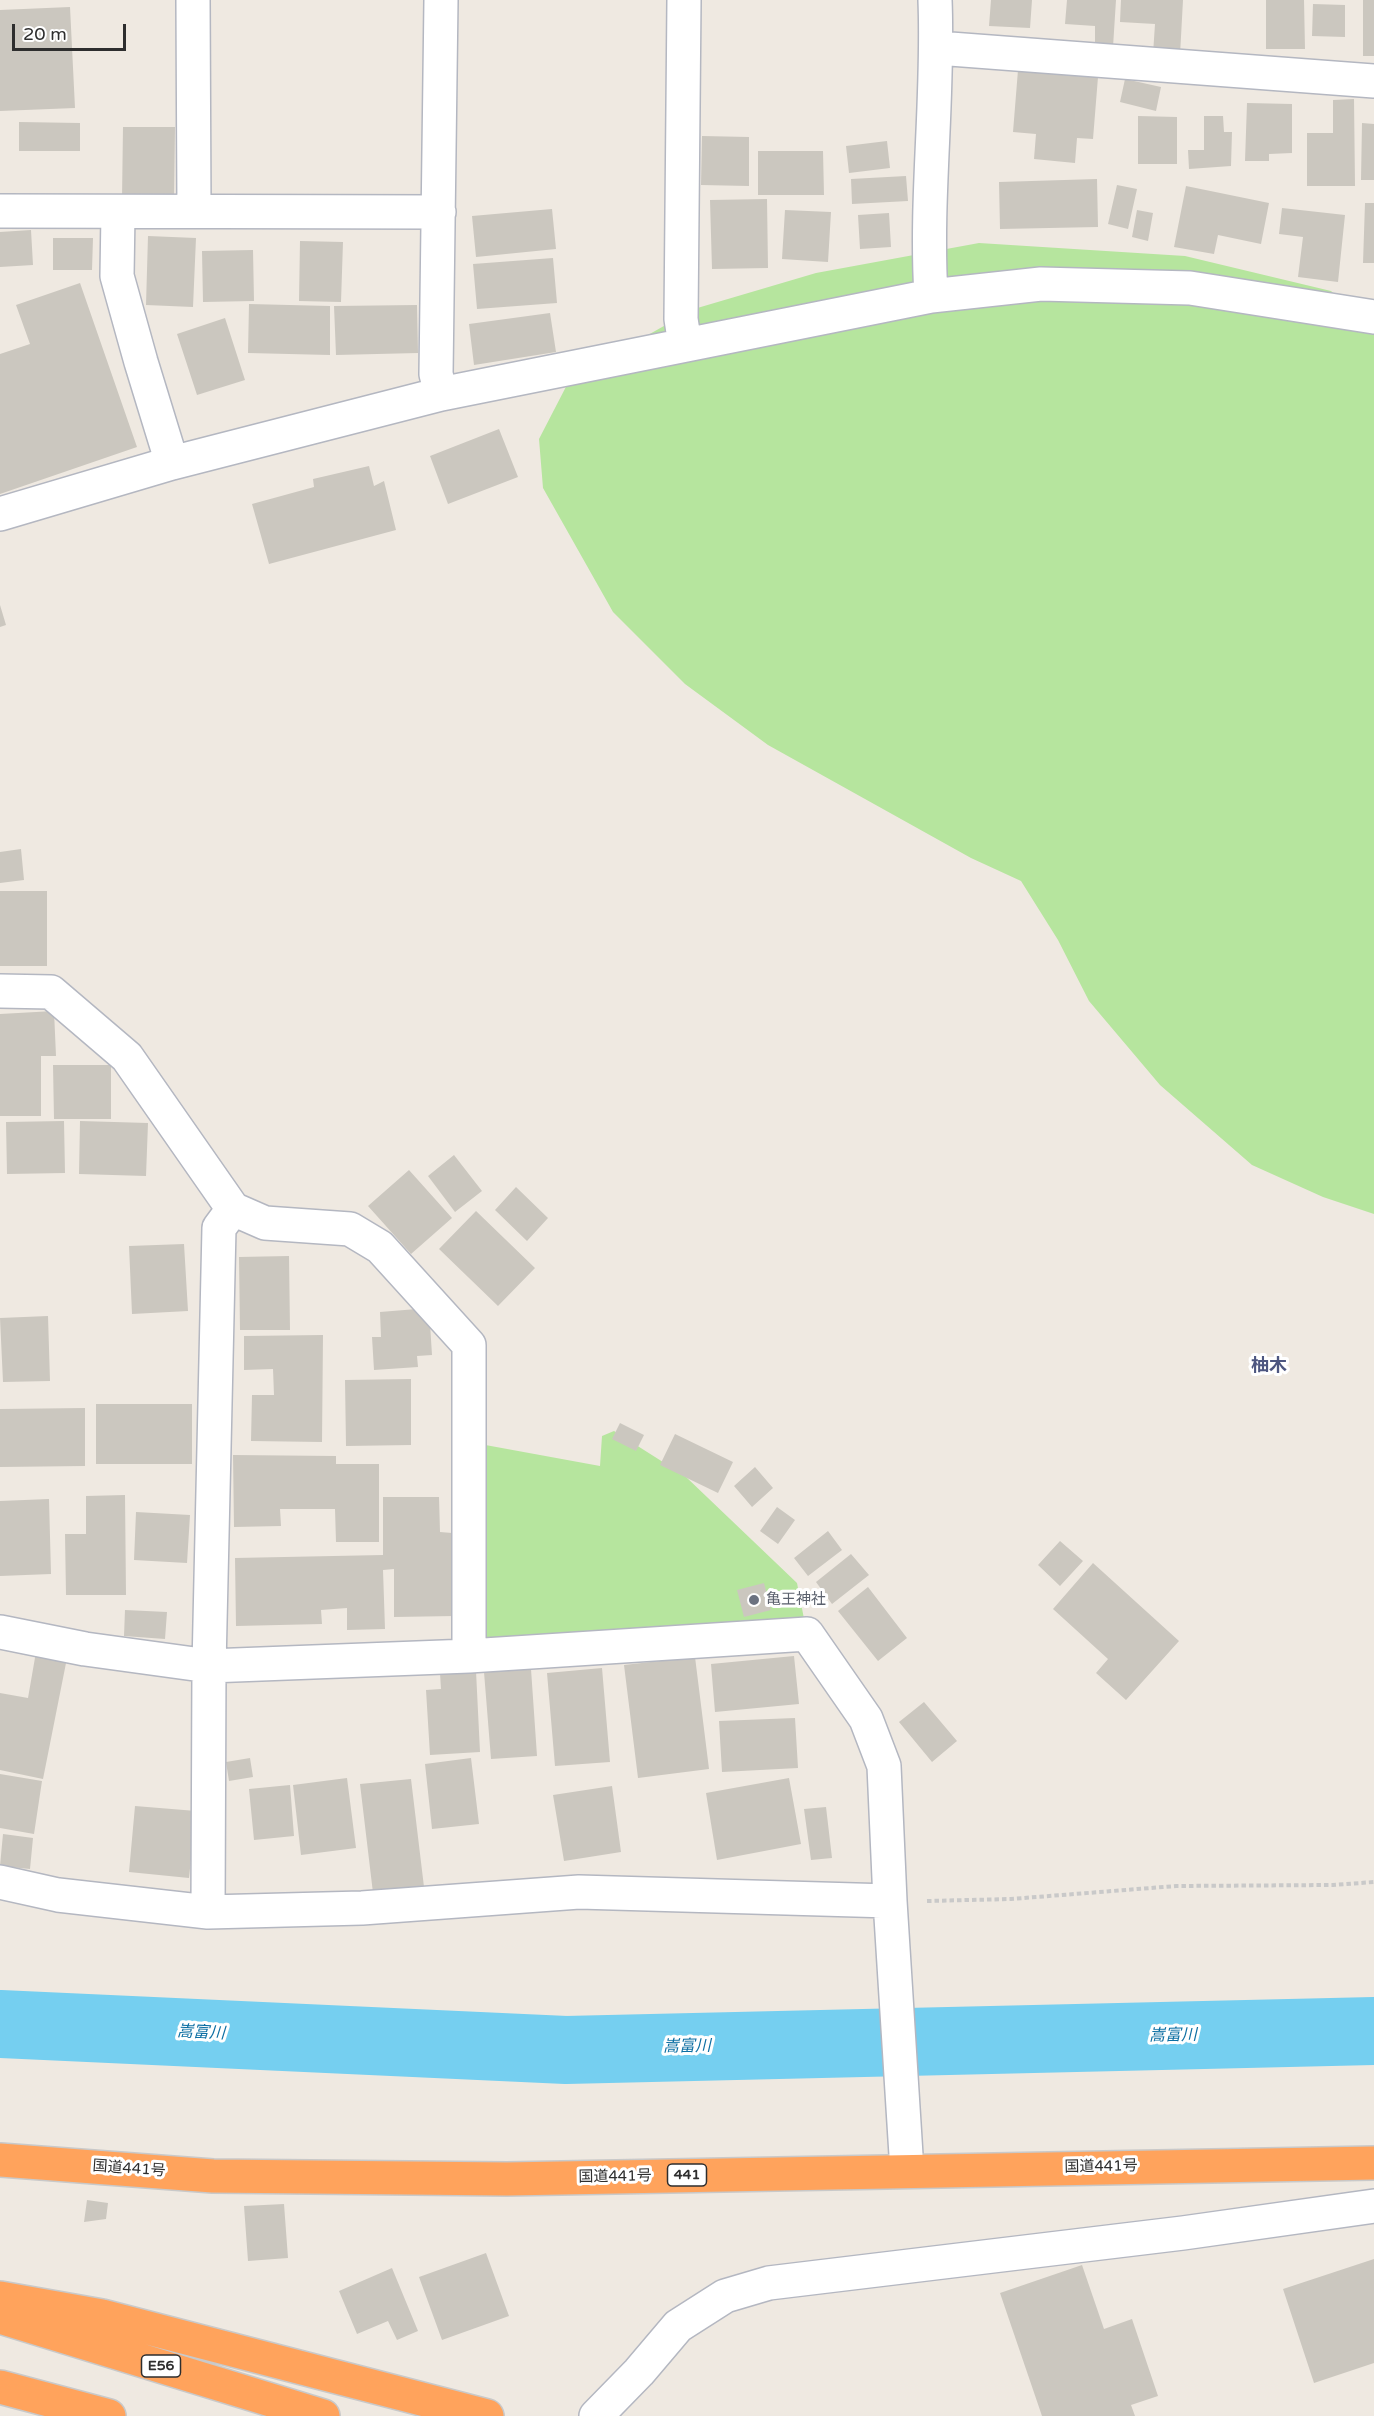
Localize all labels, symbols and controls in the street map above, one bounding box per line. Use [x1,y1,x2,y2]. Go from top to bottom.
scale bar [15,12,129,50]
text: 20 m [23,23,67,45]
district label: 柚木 [1251,1355,1287,1377]
place label: 亀王神社 [766,1591,826,1609]
marker: 亀王神社 [747,1593,761,1607]
water label: 嵩富川 [177,2022,225,2044]
water label: 嵩富川 [1149,2026,1197,2046]
water label: 嵩富川 [663,2037,711,2057]
street label: 国道441号 [92,2157,166,2181]
street label: 国道441号 [1064,2157,1138,2177]
road number: 441 [668,2164,706,2186]
street label: 国道441号 [578,2167,652,2187]
road number: E56 [142,2355,180,2377]

